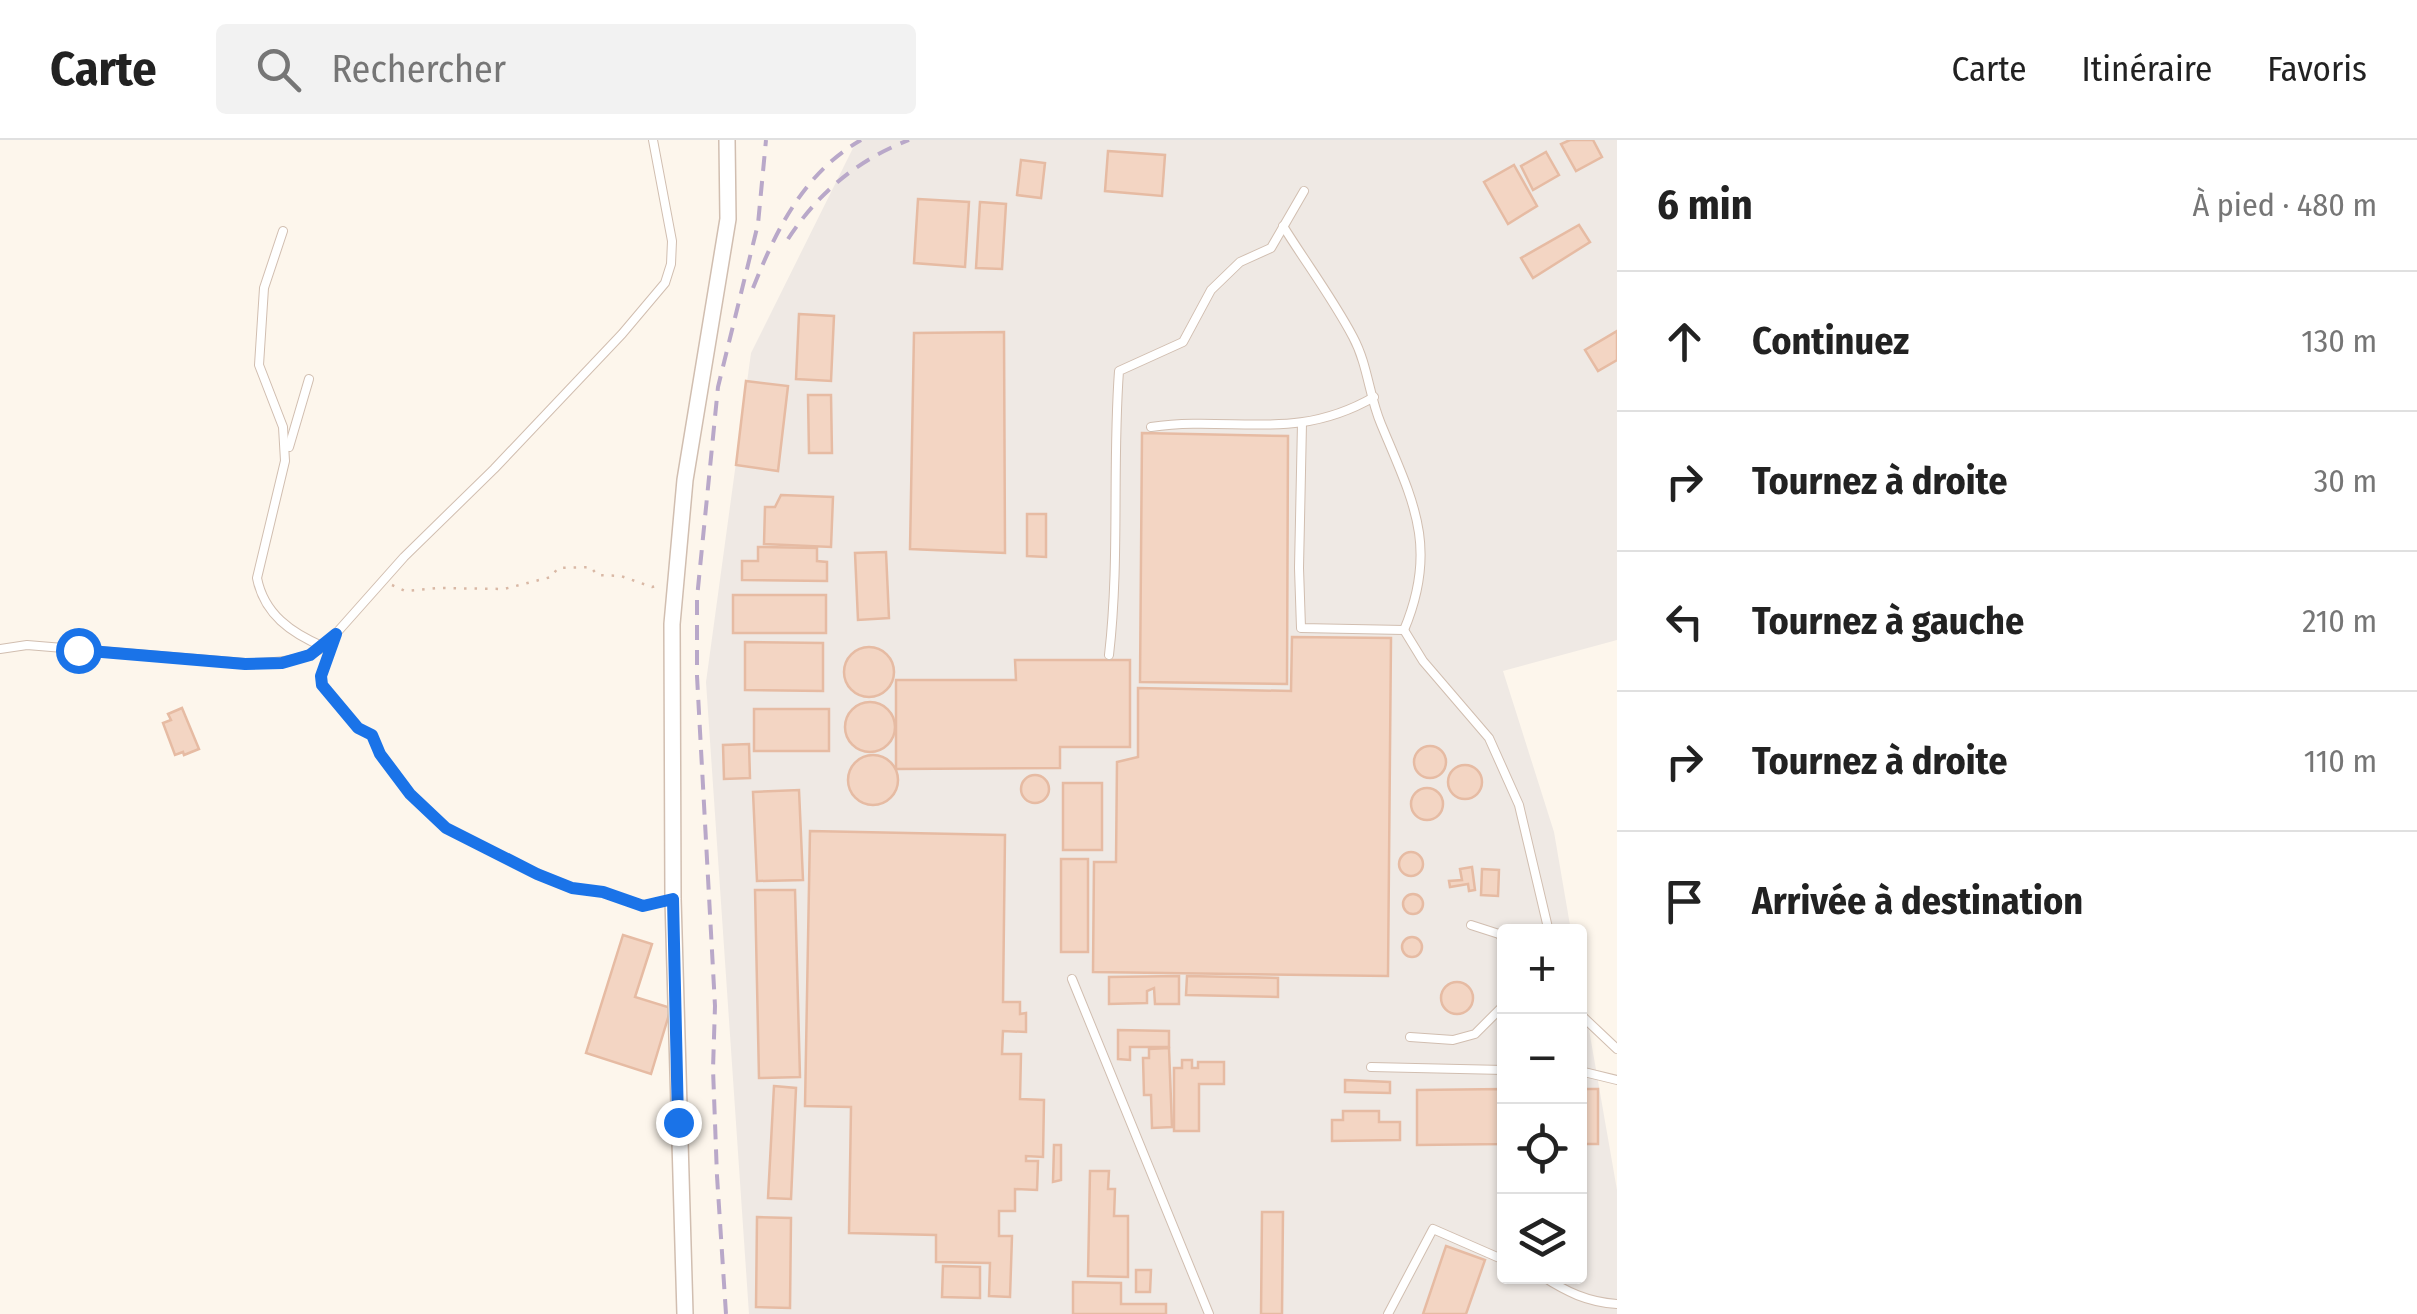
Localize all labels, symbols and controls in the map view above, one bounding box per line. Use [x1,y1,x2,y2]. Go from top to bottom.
search box [216,24,916,114]
text: Carte [50,40,156,98]
icon: search [251,42,306,97]
text: Rechercher [331,46,506,92]
text: Carte [1952,48,2027,90]
text: Itinéraire [2082,48,2212,90]
text: Favoris [2267,48,2367,90]
text: 6 min [1657,180,1753,230]
text: À pied · 480 m [2192,186,2377,224]
icon: ahead [1657,314,1712,369]
text: Continuez [1752,318,1909,364]
text: 130 m [2301,322,2377,360]
icon: right [1657,454,1712,509]
text: Tournez à droite [1752,458,2008,504]
text: 30 m [2314,462,2377,500]
icon: left [1657,594,1712,649]
text: Tournez à gauche [1752,598,2024,644]
text: 210 m [2302,602,2377,640]
route start [56,628,102,674]
icon: right [1657,734,1712,789]
text: Tournez à droite [1752,738,2008,784]
text: 110 m [2304,742,2377,780]
icon: arrive [1657,874,1712,929]
text: Arrivée à destination [1752,878,2083,924]
map controls [1497,924,1587,1284]
button: + [1497,924,1587,1014]
button: − [1497,1014,1587,1104]
route end [656,1100,702,1146]
button: locate [1497,1104,1587,1194]
button: layers [1497,1194,1587,1284]

